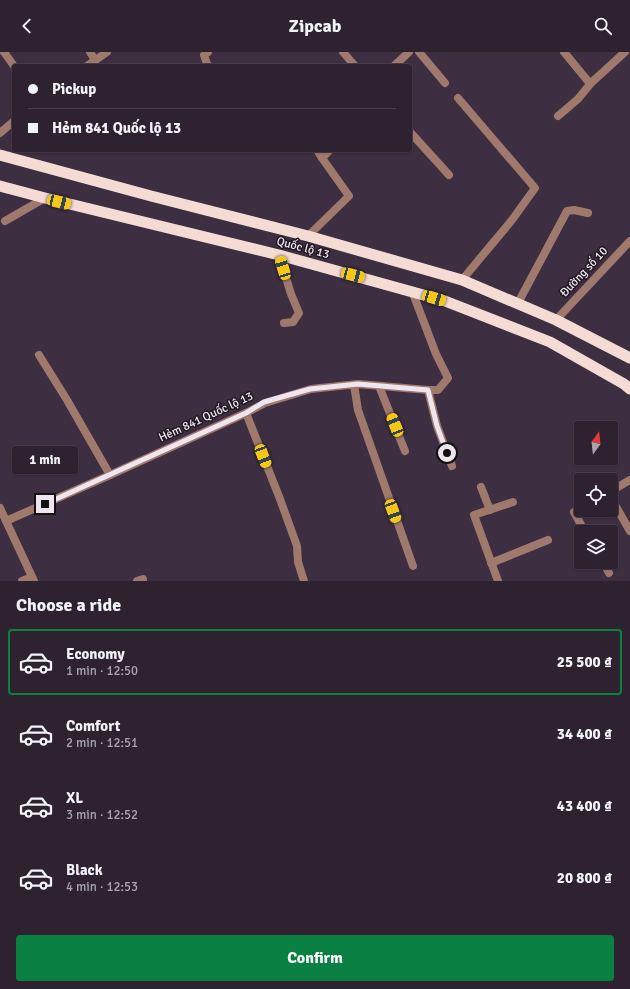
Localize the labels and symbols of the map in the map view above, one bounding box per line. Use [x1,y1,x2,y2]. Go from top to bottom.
car [46,193,72,211]
street label: Quốc lộ 13 [275,234,331,262]
street label: Đường số 10 [557,244,611,300]
car [274,255,292,281]
car [340,266,366,284]
car [421,289,447,307]
street label: Hẻm 841 Quốc lộ 13 [156,389,256,445]
car [385,412,405,438]
north arrow [574,421,618,465]
car [253,443,273,469]
route start [438,444,456,462]
callout: 1 min [12,446,78,474]
route end [36,495,54,513]
car [383,498,403,524]

